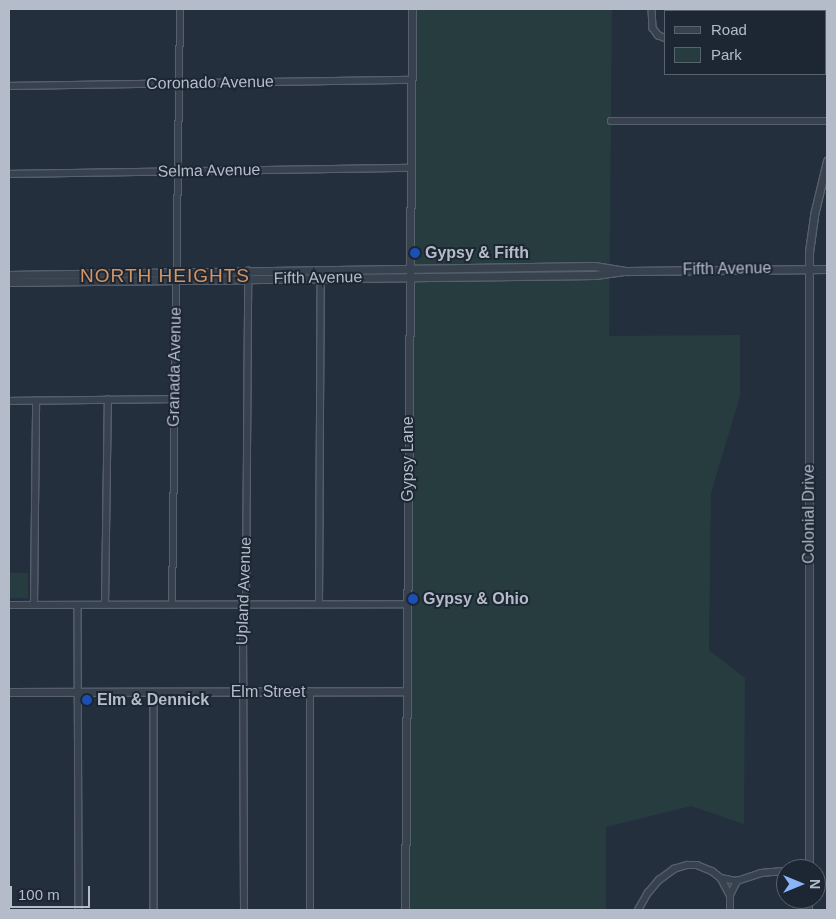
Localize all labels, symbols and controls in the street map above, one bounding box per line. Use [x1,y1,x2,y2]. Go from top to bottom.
legend [664,10,826,75]
text: Road [711,21,747,38]
text: Park [711,46,742,63]
street label: Coronado Avenue [145,72,275,94]
street label: Selma Avenue [157,160,261,182]
place label: Gypsy & Fifth [425,243,529,263]
marker: Gypsy & Fifth [409,247,421,259]
street label: Fifth Avenue [682,259,772,279]
district label: NORTH HEIGHTS [78,265,252,287]
street label: Fifth Avenue [273,268,363,288]
street label: Granada Avenue [164,306,186,428]
street label: Gypsy Lane [398,416,418,502]
street label: Colonial Drive [799,464,819,564]
street label: Upland Avenue [233,536,255,646]
place label: Gypsy & Ohio [423,589,529,609]
marker: Gypsy & Ohio [407,593,419,605]
street label: Elm Street [231,682,305,702]
place label: Elm & Dennick [97,690,209,710]
marker: Elm & Dennick [81,694,93,706]
north arrow [776,859,826,909]
scale bar [12,876,92,908]
text: N [807,879,823,889]
text: 100 m [18,886,60,903]

